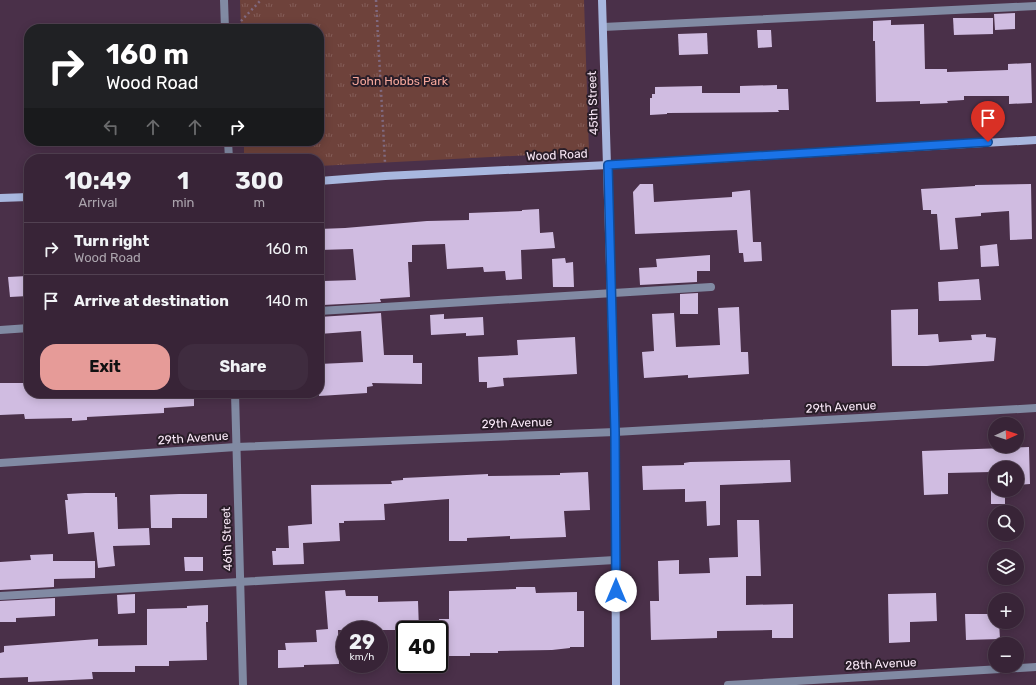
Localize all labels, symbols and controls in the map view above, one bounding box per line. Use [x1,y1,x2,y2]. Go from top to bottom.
text: 160 m [106,38,189,71]
icon: right [40,40,92,92]
street label: 45th Street [585,70,601,135]
text: Wood Road [106,72,198,94]
park label: John Hobbs Park [352,74,449,88]
pin [971,101,1005,142]
icon: arrive [977,107,999,129]
icon: left [100,116,122,138]
icon: ahead [142,116,164,138]
icon: ahead [184,116,206,138]
icon: right [226,116,248,138]
street label: Wood Road [526,146,588,164]
text: 10:49 [64,167,131,195]
text: 1 [177,167,189,195]
text: 300 [235,167,283,195]
text: Arrival [78,195,117,210]
text: min [172,195,195,210]
text: m [253,195,265,210]
text: Turn right [74,232,149,250]
icon: right [40,238,62,260]
text: 160 m [266,240,308,258]
text: Wood Road [74,250,141,265]
icon: arrive [40,290,62,312]
text: Arrive at destination [74,292,229,310]
text: 140 m [266,292,308,310]
button: Exit [40,344,170,390]
button: Share [178,344,308,390]
street label: 29th Avenue [805,398,877,416]
street label: 29th Avenue [481,415,553,431]
north arrow [988,417,1024,453]
map controls [988,417,1024,673]
street label: 29th Avenue [157,429,229,447]
button: sound [988,461,1024,497]
button: search [988,505,1024,541]
street label: 46th Street [219,506,235,571]
button: layers [988,549,1024,585]
position arrow [595,570,637,612]
button: + [988,593,1024,629]
speed limit sign: 40 [396,621,448,673]
text: 29 [349,630,375,654]
button: − [988,637,1024,673]
text: km/h [350,651,374,663]
street label: 28th Avenue [845,655,917,673]

